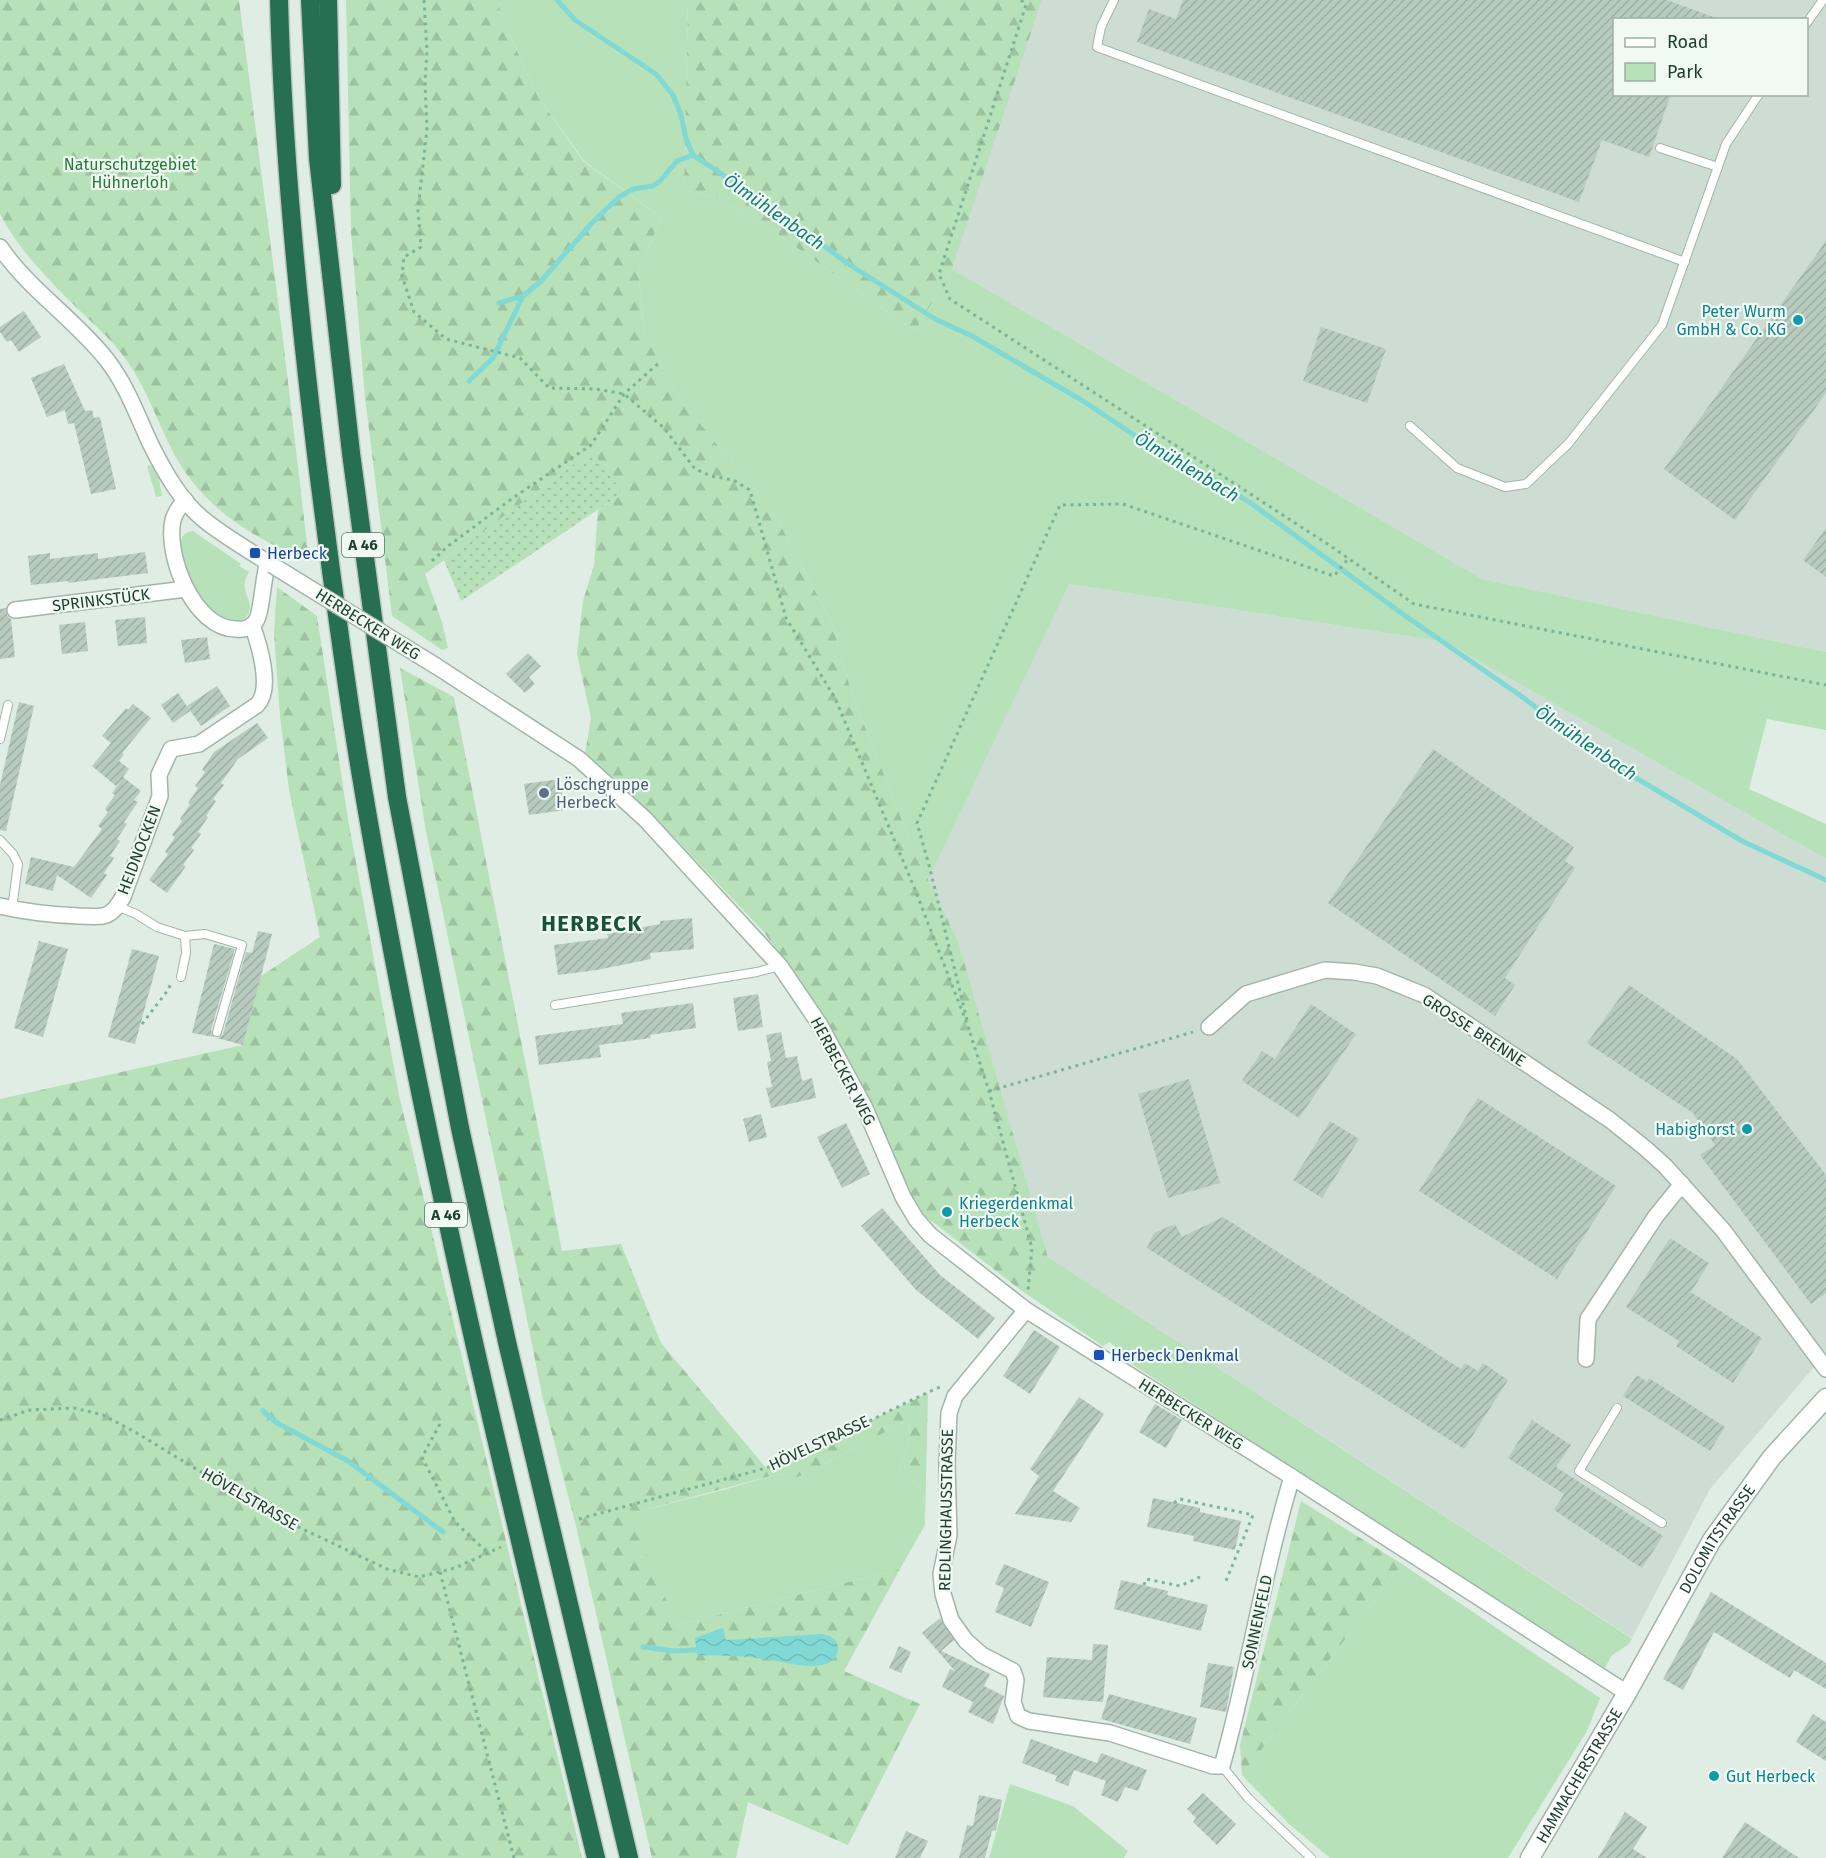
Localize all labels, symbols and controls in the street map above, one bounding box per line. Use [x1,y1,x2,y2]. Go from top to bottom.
legend [1613,18,1808,96]
text: Road [1667,31,1709,53]
text: Park [1667,61,1703,83]
park label: Naturschutzgebiet Hühnerloh [64,155,196,192]
water label: Ölmühlenbach [719,169,829,255]
place label: Peter Wurm GmbH & Co. KG [1676,302,1786,339]
marker: Peter Wurm GmbH & Co. KG [1791,313,1805,327]
water label: Ölmühlenbach [1131,427,1243,507]
road number: A 46 [342,533,384,557]
place label: Herbeck [267,544,328,563]
marker: Herbeck [248,546,262,560]
street label: HERBECKER WEG [312,584,424,664]
street label: SPRINKSTÜCK [51,585,151,615]
water label: Ölmühlenbach [1531,701,1641,785]
place label: Löschgruppe Herbeck [556,775,649,812]
marker: Löschgruppe Herbeck [537,786,551,800]
street label: HEIDNOCKEN [113,803,165,897]
district label: HERBECK [541,910,643,937]
street label: GROSSE BRENNE [1419,990,1529,1070]
street label: HERBECKER WEG [806,1014,880,1128]
place label: Habighorst [1655,1120,1735,1139]
marker: Habighorst [1740,1122,1754,1136]
place label: Kriegerdenkmal Herbeck [959,1194,1073,1231]
road number: A 46 [425,1203,467,1227]
marker: Kriegerdenkmal Herbeck [940,1205,954,1219]
place label: Herbeck Denkmal [1111,1346,1239,1365]
marker: Herbeck Denkmal [1092,1348,1106,1362]
street label: HERBECKER WEG [1135,1374,1247,1454]
street label: HÖVELSTRASSE [766,1411,872,1475]
street label: REDLINGHAUSSTRASSE [935,1429,957,1591]
street label: HÖVELSTRASSE [198,1464,302,1534]
street label: DOLOMITSTRASSE [1675,1480,1759,1597]
street label: SONNENFELD [1238,1573,1276,1671]
street label: HAMMACHERSTRASSE [1532,1704,1626,1846]
place label: Gut Herbeck [1726,1767,1816,1786]
marker: Gut Herbeck [1707,1769,1721,1783]

